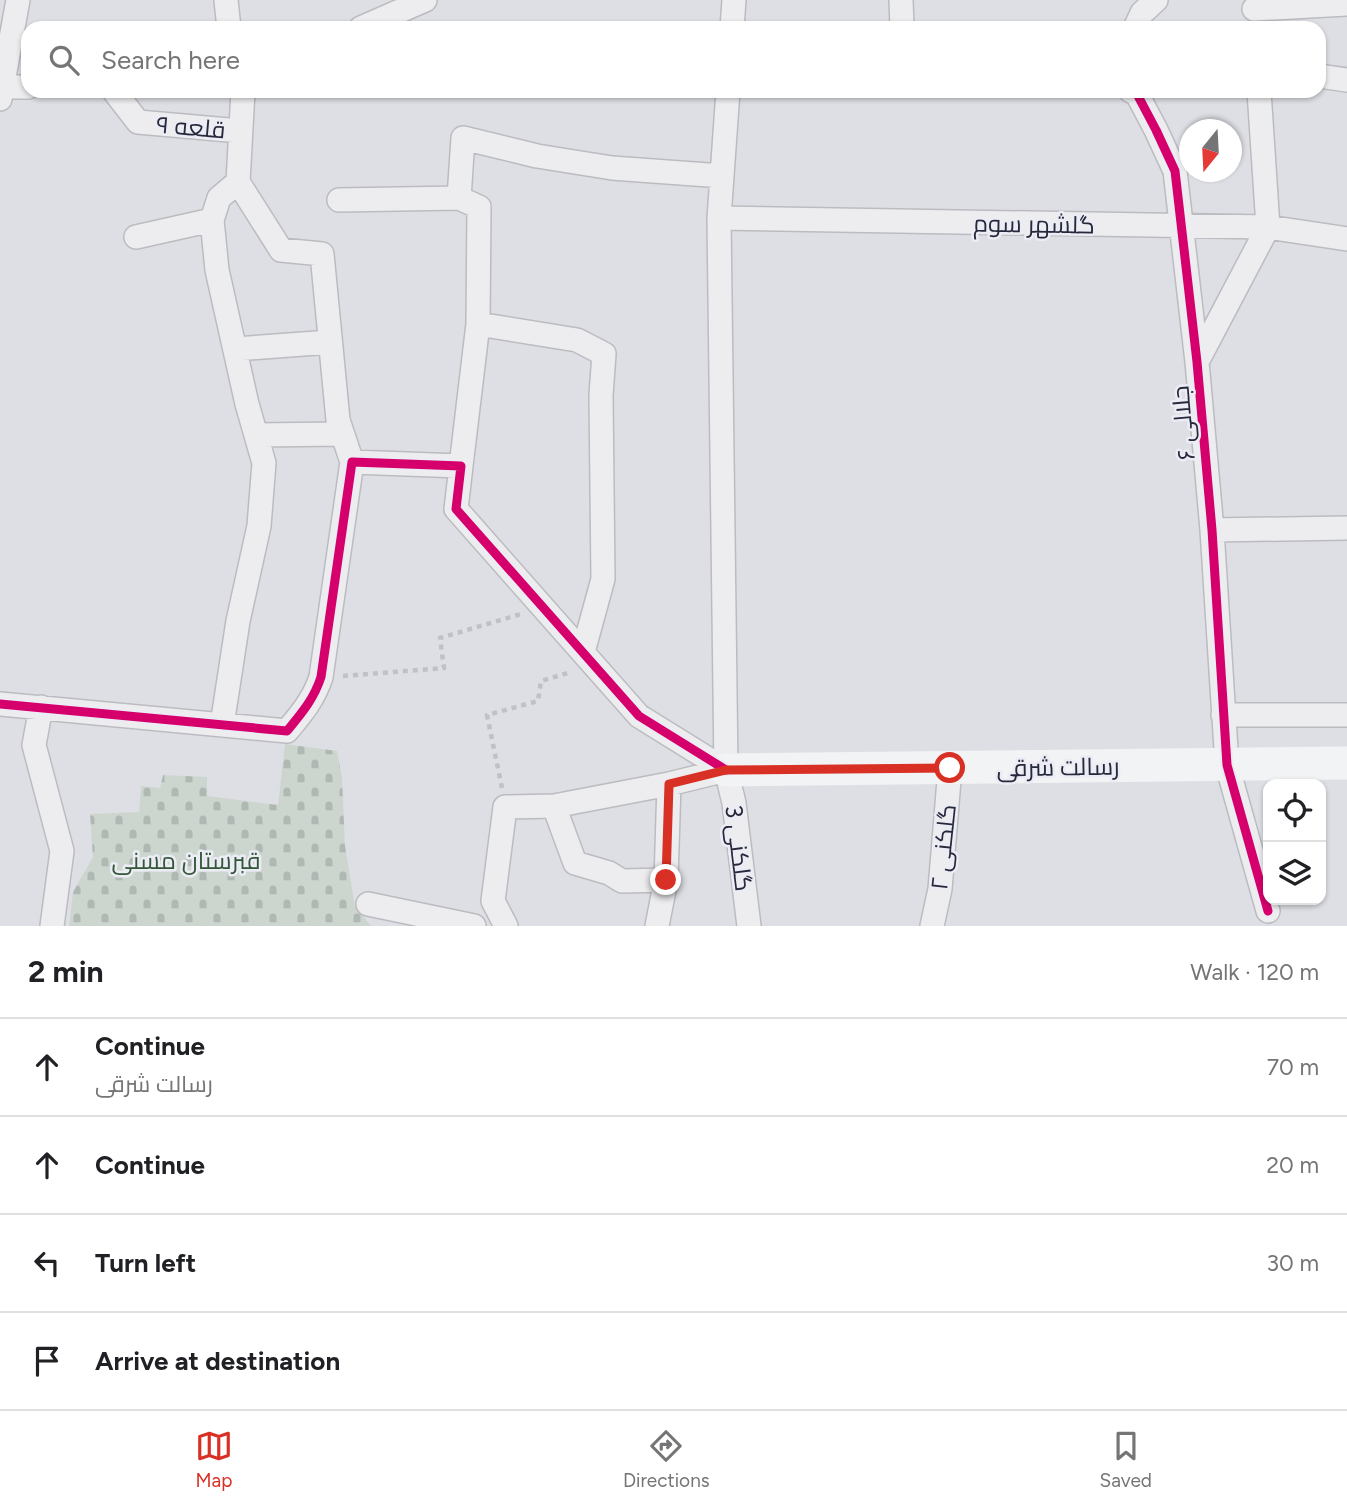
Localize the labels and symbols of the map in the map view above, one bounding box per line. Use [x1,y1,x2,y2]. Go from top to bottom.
street label: قلعه ۹ [155,110,227,144]
north arrow [1179,119,1242,182]
street label: گلشهر سوم [973,208,1095,242]
street label: جلالی ۶ [1165,385,1201,461]
street label: رسالت شرقی [996,751,1120,783]
route start [934,752,965,783]
street label: گلکنی 3 [719,803,759,893]
street label: گلکنی ۲ [924,803,962,891]
park label: قبرستان مسنی [111,846,261,875]
route end [650,864,681,895]

